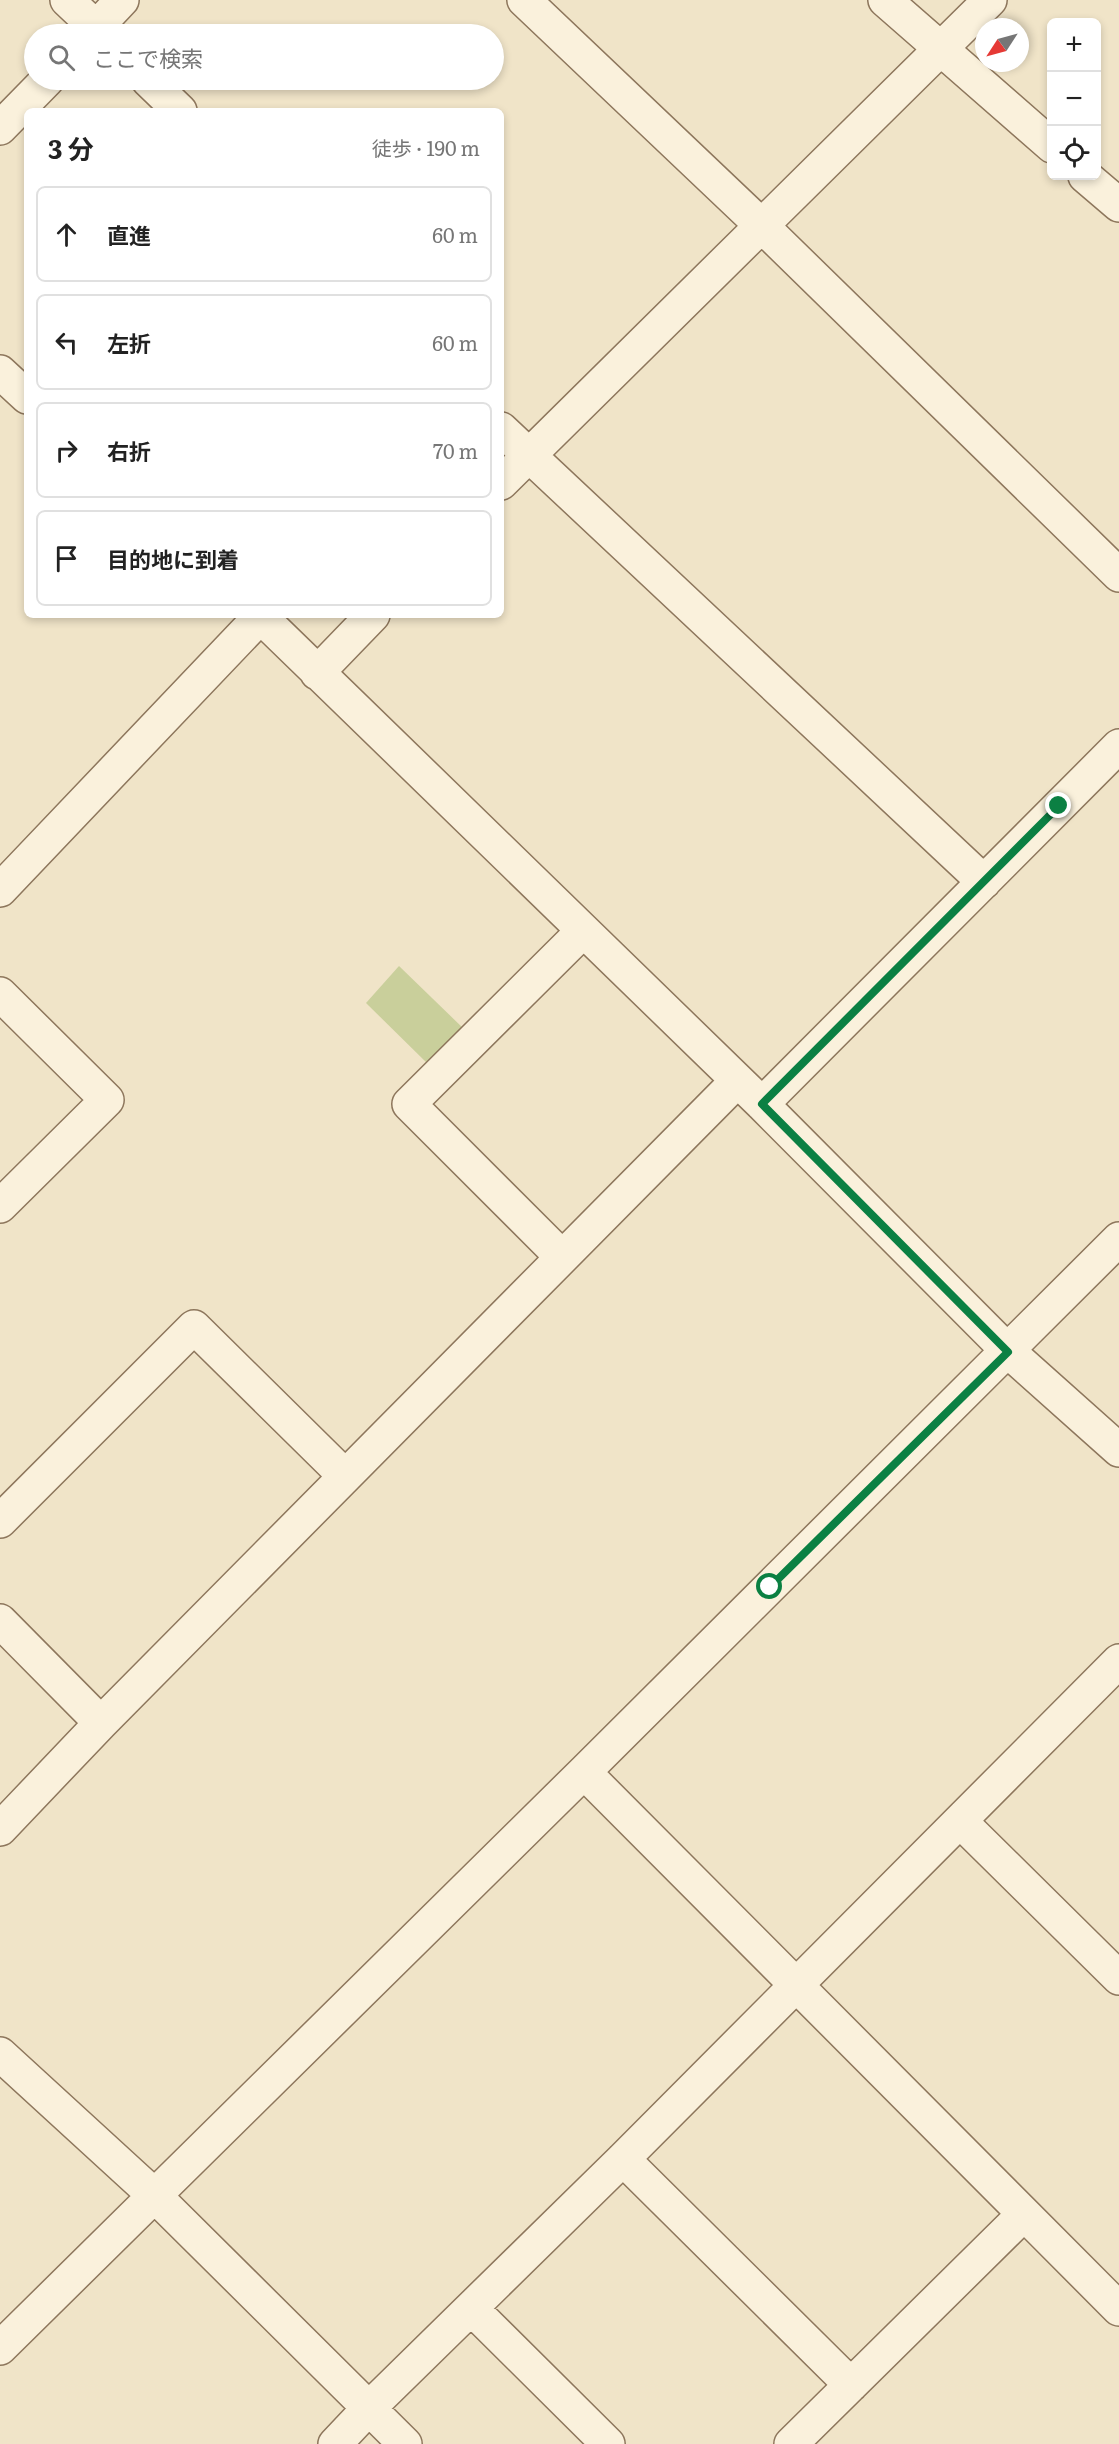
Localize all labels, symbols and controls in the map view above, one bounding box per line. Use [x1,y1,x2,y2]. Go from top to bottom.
north arrow [975,18,1029,72]
map controls [1047,18,1101,180]
button: + [1047,18,1101,72]
search box [24,24,504,90]
icon: search [45,41,78,74]
text: ここで検索 [93,41,203,74]
button: − [1047,72,1101,126]
button: locate [1047,126,1101,180]
text: 3 分 [48,128,94,167]
text: 徒歩 · 190 m [372,132,480,162]
icon: ahead [50,218,83,251]
text: 直進 [107,218,151,251]
text: 60 m [432,219,478,249]
icon: left [50,326,83,359]
text: 左折 [107,326,151,359]
text: 60 m [432,327,478,357]
icon: right [50,434,83,467]
text: 右折 [107,434,151,467]
text: 70 m [433,435,478,465]
icon: arrive [50,542,83,575]
text: 目的地に到着 [107,542,239,575]
route end [1045,792,1071,818]
route start [756,1573,782,1599]

